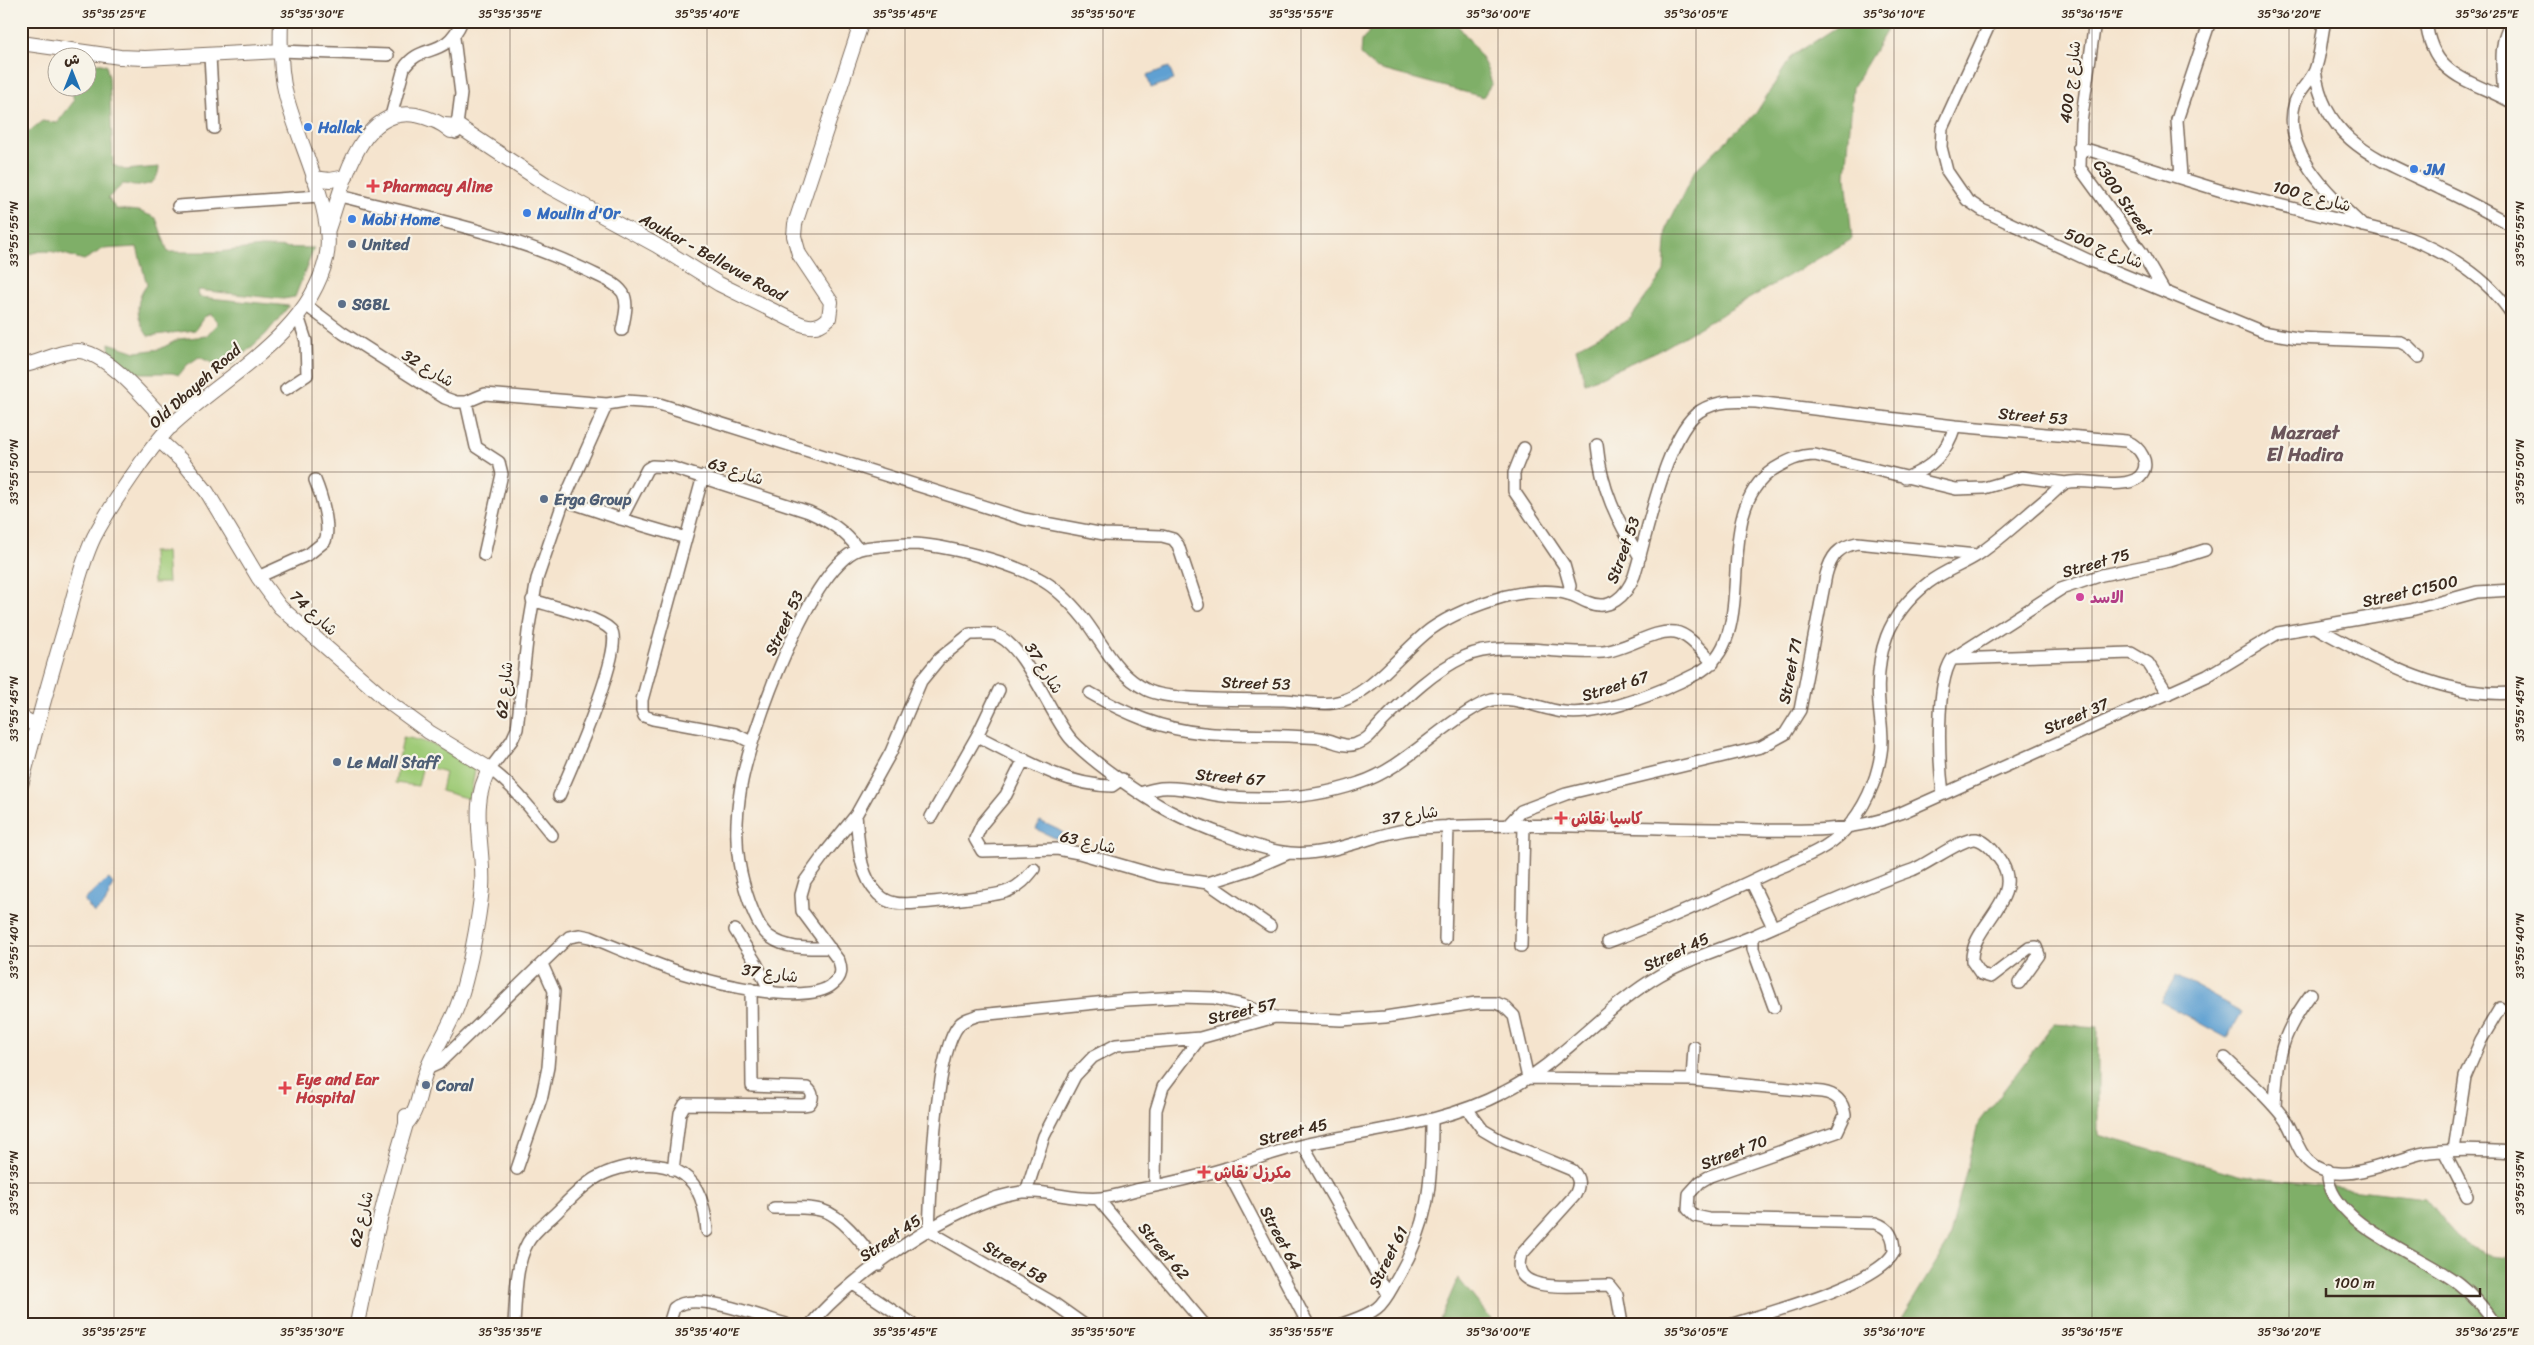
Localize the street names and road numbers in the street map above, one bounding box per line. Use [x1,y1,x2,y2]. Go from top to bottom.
street label: شارع ج 400 [2051,39,2089,125]
street label: C300 Street [2085,153,2161,243]
street label: شارع ج 100 [2270,172,2354,220]
street label: Aoukar - Bellevue Road [633,204,793,310]
street label: شارع ج 500 [2060,219,2148,277]
street label: Old Dbayeh Road [142,335,249,436]
street label: شارع 32 [396,341,460,395]
street label: Street 53 [1997,399,2069,433]
street label: شارع 63 [705,448,767,494]
street label: Street 53 [1598,512,1649,587]
street label: Street 75 [2059,539,2134,587]
street label: Street C1500 [2359,566,2461,616]
street label: شارع 74 [283,583,345,643]
street label: Street 53 [756,585,812,660]
street label: Street 71 [1769,635,1811,706]
street label: شارع 37 [1017,636,1071,700]
street label: شارع 62 [487,660,521,720]
street label: Street 67 [1578,662,1653,710]
street label: Street 53 [1221,667,1291,699]
street label: Street 37 [2039,689,2114,743]
street label: Street 67 [1194,760,1266,795]
street label: شارع 37 [1380,797,1440,833]
street label: شارع 63 [1057,821,1119,863]
street label: Street 45 [1638,924,1714,980]
street label: شارع 37 [740,955,800,991]
street label: Street 57 [1205,989,1280,1033]
street label: Street 45 [1255,1109,1331,1155]
street label: Street 70 [1696,1126,1772,1178]
street label: شارع 62 [340,1188,382,1250]
street label: Street 64 [1252,1200,1310,1276]
street label: Street 45 [853,1206,927,1270]
street label: Street 62 [1131,1215,1197,1287]
street label: Street 61 [1360,1221,1416,1293]
street label: Street 58 [977,1232,1053,1292]

